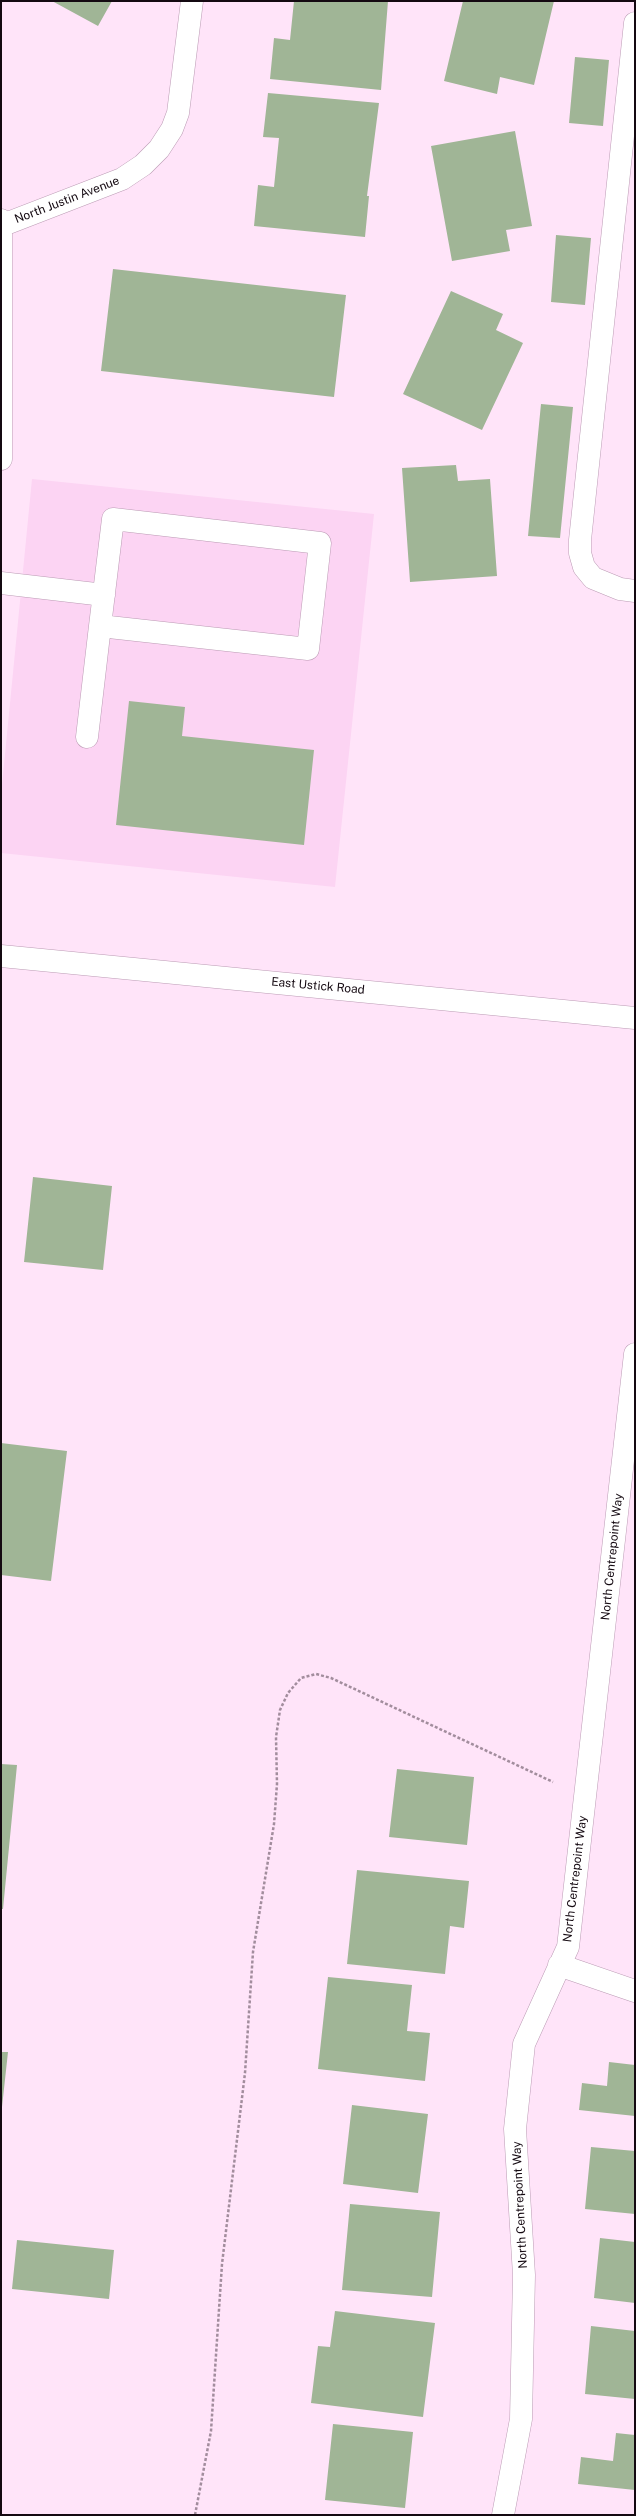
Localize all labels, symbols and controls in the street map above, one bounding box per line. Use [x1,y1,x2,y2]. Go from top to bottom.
street label: North Justin Avenue [13,173,121,227]
street label: East Ustick Road [271,975,365,997]
street label: North Centrepoint Way [598,1493,626,1621]
street label: North Centrepoint Way [560,1815,590,1943]
street label: North Centrepoint Way [509,2141,531,2269]

